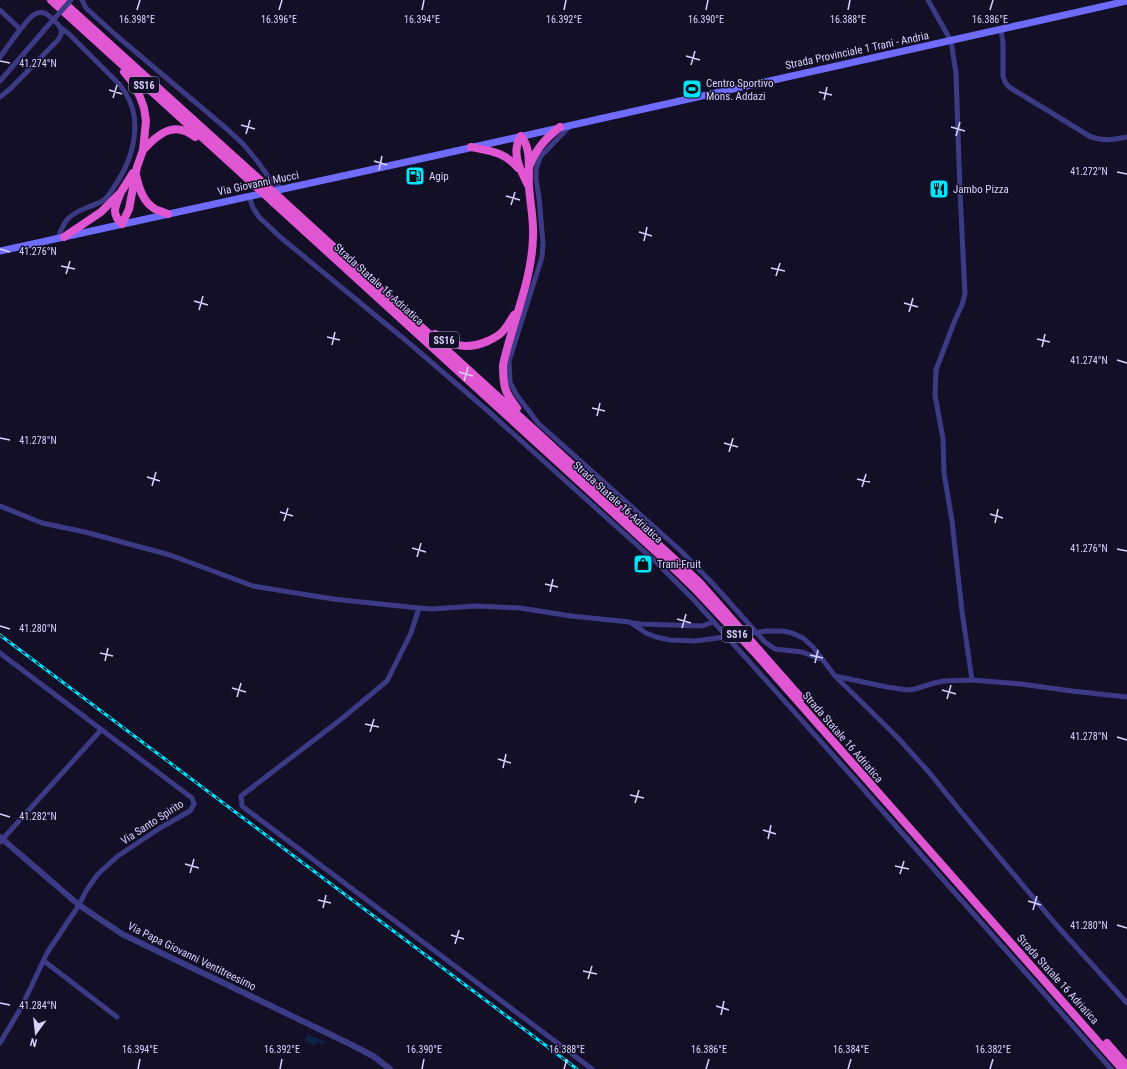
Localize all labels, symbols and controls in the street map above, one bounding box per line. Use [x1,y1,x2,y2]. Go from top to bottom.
text: 16.398°E [119,14,155,25]
text: 16.396°E [261,14,297,25]
text: 16.394°E [404,14,440,25]
text: 16.392°E [546,14,582,25]
text: 16.390°E [688,14,724,25]
text: 16.388°E [830,14,866,25]
text: 16.386°E [972,14,1008,25]
street label: Strada Provinciale 1 Trani - Andria [784,29,930,72]
text: 41.274°N [19,58,57,69]
road number: SS16 [129,77,159,93]
place label: Centro Sportivo Mons. Addazi [706,77,774,103]
sports icon: Centro Sportivo Mons. Addazi [681,78,703,100]
fuel station icon: Agip [404,165,426,187]
text: 41.272°N [1070,166,1108,177]
street label: Via Giovanni Mucci [216,169,300,198]
place label: Agip [429,170,449,183]
restaurant icon: Jambo Pizza [928,178,950,200]
place label: Jambo Pizza [953,183,1009,196]
street label: Strada Statale 16 Adriatica [331,241,426,328]
text: 41.276°N [19,246,57,257]
road number: SS16 [429,332,459,348]
text: 41.274°N [1070,355,1108,366]
text: 41.278°N [19,435,57,446]
street label: Strada Statale 16 Adriatica [570,459,665,546]
text: 41.276°N [1070,543,1108,554]
shop icon: Trani-Fruit [632,553,654,575]
place label: Trani-Fruit [657,558,701,571]
text: 41.280°N [19,623,57,634]
road number: SS16 [722,626,752,642]
street label: Strada Statale 16 Adriatica [800,689,886,785]
text: 41.278°N [1070,731,1108,742]
street label: Via Santo Spirito [118,797,186,848]
text: 41.282°N [19,811,57,822]
street label: Via Papa Giovanni Ventitreesimo [125,920,259,993]
text: 41.280°N [1070,920,1108,931]
street label: Strada Statale 16 Adriatica [1014,932,1101,1027]
text: 41.284°N [19,1000,57,1011]
north arrow [16,1013,56,1053]
text: N [28,1035,38,1049]
text: 16.394°E [122,1044,158,1055]
text: 16.392°E [264,1044,300,1055]
text: 16.390°E [406,1044,442,1055]
text: 16.388°E [549,1044,585,1055]
text: 16.386°E [691,1044,727,1055]
text: 16.384°E [833,1044,869,1055]
text: 16.382°E [975,1044,1011,1055]

